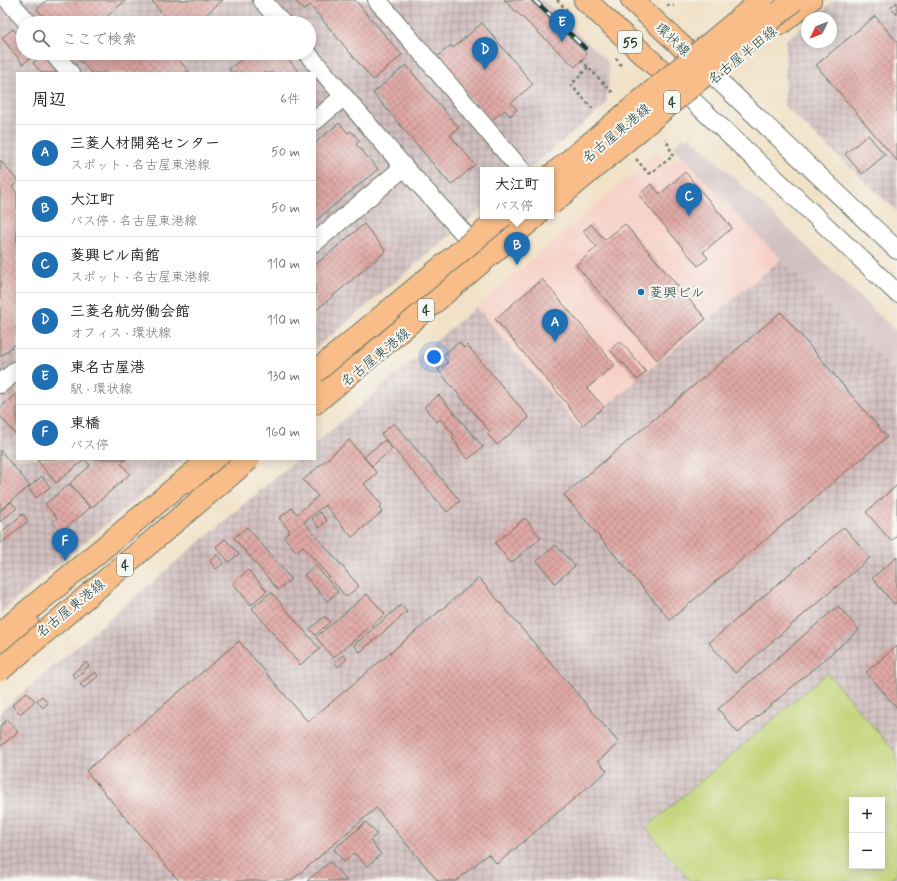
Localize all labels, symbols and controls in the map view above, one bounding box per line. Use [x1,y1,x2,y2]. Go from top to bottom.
pin: E [549,9,575,42]
north arrow [801,12,837,48]
search box [16,16,316,60]
street label: 環状線 [651,19,694,61]
street label: 名古屋半田線 [704,22,781,89]
icon: search [30,27,52,49]
text: ここで検索 [62,30,137,50]
road number: 55 [618,31,642,53]
pin: D [472,37,498,70]
text: 周辺 [32,89,66,111]
text: 6件 [280,91,300,108]
road number: 4 [664,91,680,113]
street label: 名古屋東港線 [579,100,655,168]
text: 三菱人材開発センター [70,134,220,154]
text: A [41,144,49,161]
text: 50 m [271,144,300,161]
text: スポット · 名古屋東港線 [70,157,210,174]
popup [480,167,554,219]
text: 大江町 [494,175,540,195]
pin: C [676,183,702,216]
text: 大江町 [70,190,115,210]
text: バス停 [494,198,534,215]
text: B [41,200,49,217]
text: 50 m [271,200,300,217]
text: バス停 · 名古屋東港線 [70,213,197,230]
pin: B [504,232,530,265]
text: 菱興ビル南館 [70,246,160,266]
text: C [40,256,50,273]
text: 110 m [267,256,300,273]
text: スポット · 名古屋東港線 [70,269,210,286]
place label: 菱興ビル [649,284,705,302]
marker: 菱興ビル [636,287,646,297]
road number: 4 [418,299,434,321]
text: 三菱名航労働会館 [70,302,190,322]
pin: A [542,309,568,342]
text: D [41,312,49,329]
text: 110 m [267,312,300,329]
street label: 名古屋東港線 [337,324,414,391]
text: オフィス · 環状線 [70,325,171,342]
your location [424,347,444,367]
text: 東名古屋港 [70,358,145,378]
text: E [41,368,49,385]
text: 130 m [267,368,300,385]
text: 駅 · 環状線 [70,381,132,398]
text: 東橋 [70,414,100,434]
text: F [42,424,48,441]
text: 160 m [265,424,300,441]
text: バス停 [70,437,109,454]
pin: F [52,528,78,561]
road number: 4 [117,554,133,576]
street label: 名古屋東港線 [32,575,109,642]
map controls [849,797,885,869]
button: + [849,797,885,833]
button: − [849,833,885,869]

